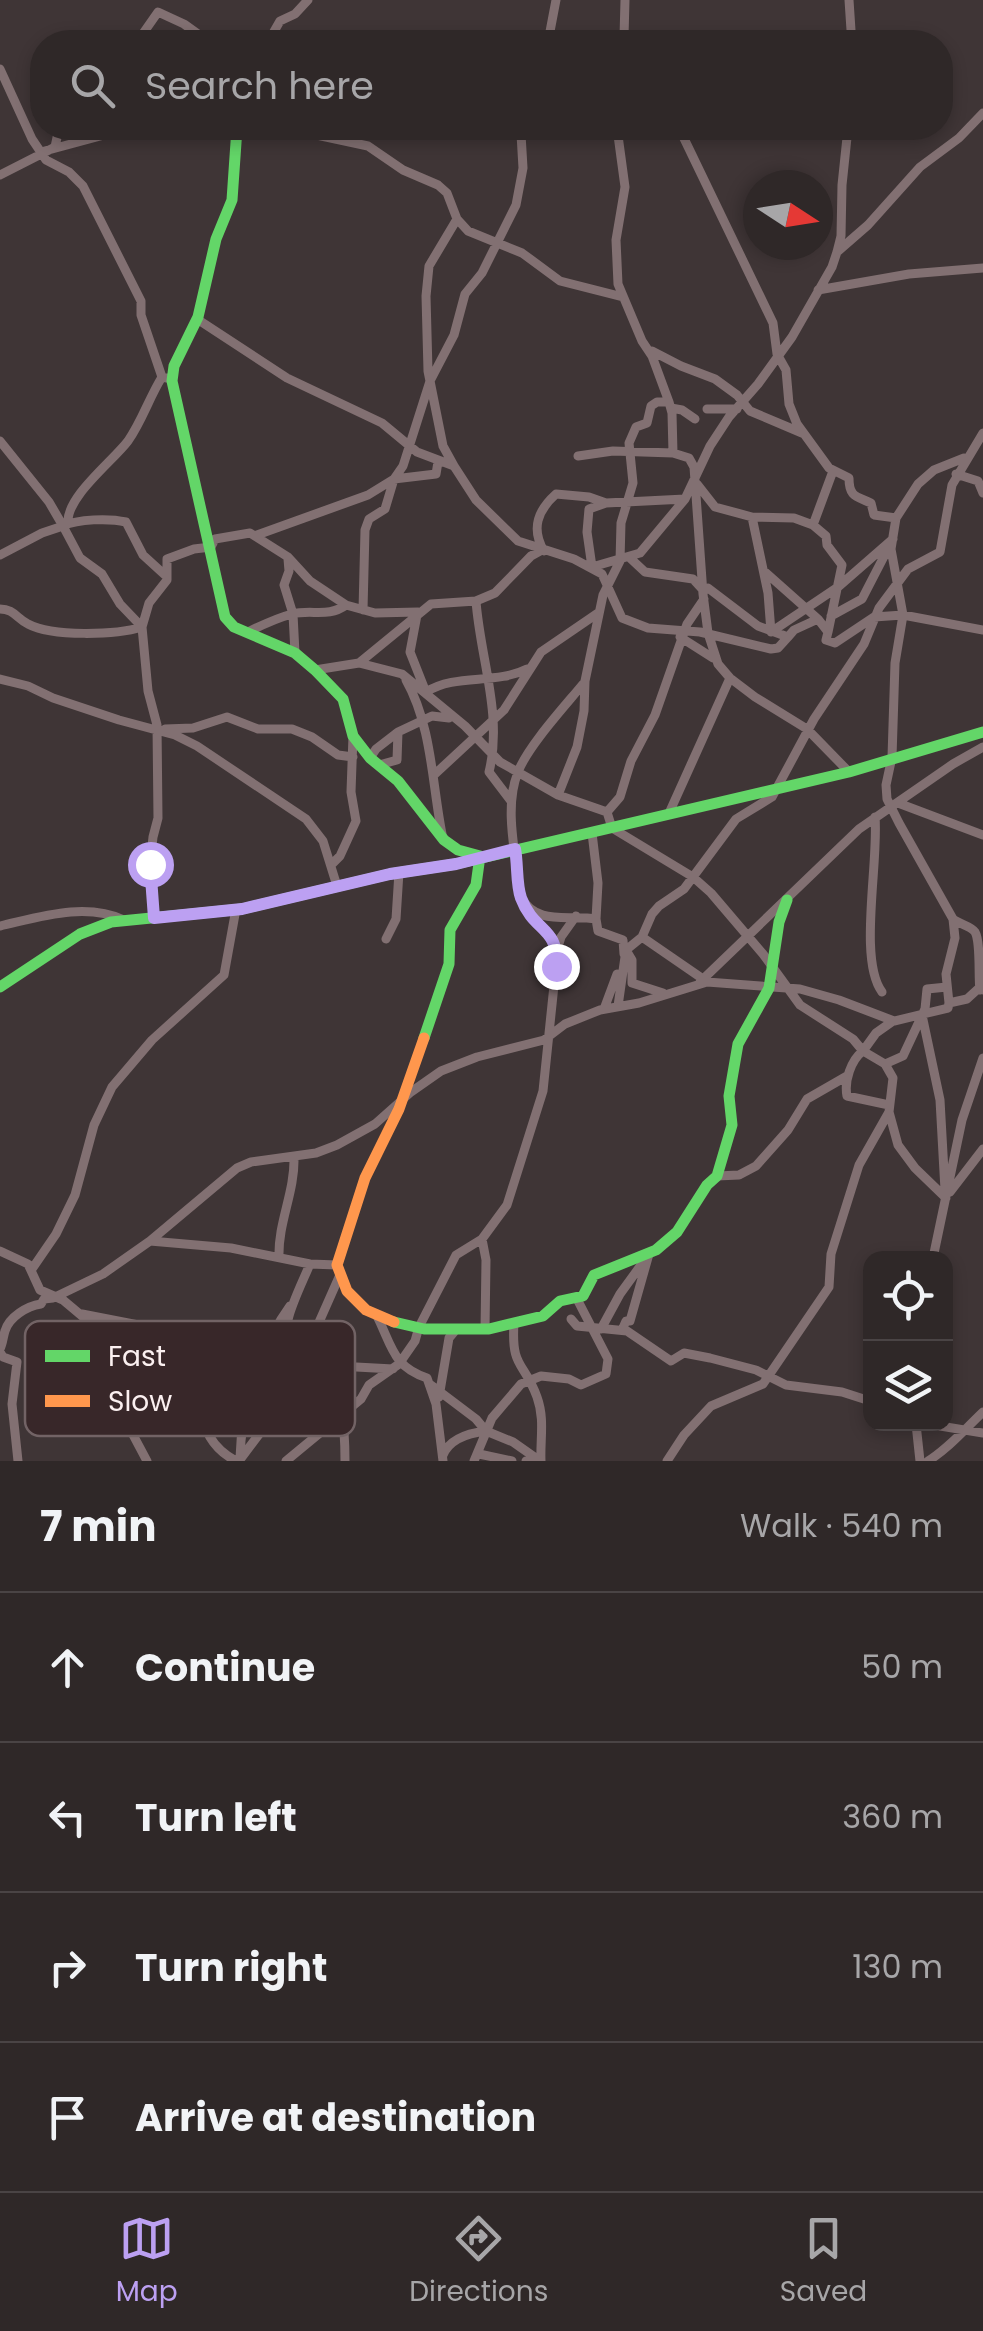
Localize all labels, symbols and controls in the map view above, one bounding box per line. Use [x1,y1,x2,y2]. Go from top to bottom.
search box [30,30,953,140]
icon: search [65,58,120,113]
text: Search here [145,59,374,112]
north arrow [743,170,833,260]
route start [128,842,174,888]
route end [534,944,580,990]
map controls [863,1251,953,1431]
button: locate [863,1251,953,1341]
legend [25,1321,355,1436]
text: Fast [108,1337,166,1376]
button: layers [863,1341,953,1431]
text: Slow [108,1382,172,1421]
text: 7 min [40,1497,157,1556]
text: Walk · 540 m [740,1503,943,1548]
icon: ahead [40,1640,95,1695]
text: Continue [135,1641,315,1694]
text: 50 m [861,1644,943,1689]
icon: left [40,1790,95,1845]
text: Turn left [135,1791,297,1844]
text: 360 m [842,1794,943,1839]
icon: right [40,1940,95,1995]
text: Turn right [135,1941,327,1994]
text: 130 m [852,1944,943,1989]
icon: arrive [40,2090,95,2145]
text: Arrive at destination [135,2091,536,2144]
tab: Map [116,2211,178,2313]
tab: Directions [409,2211,548,2313]
tab: Saved [780,2211,867,2313]

